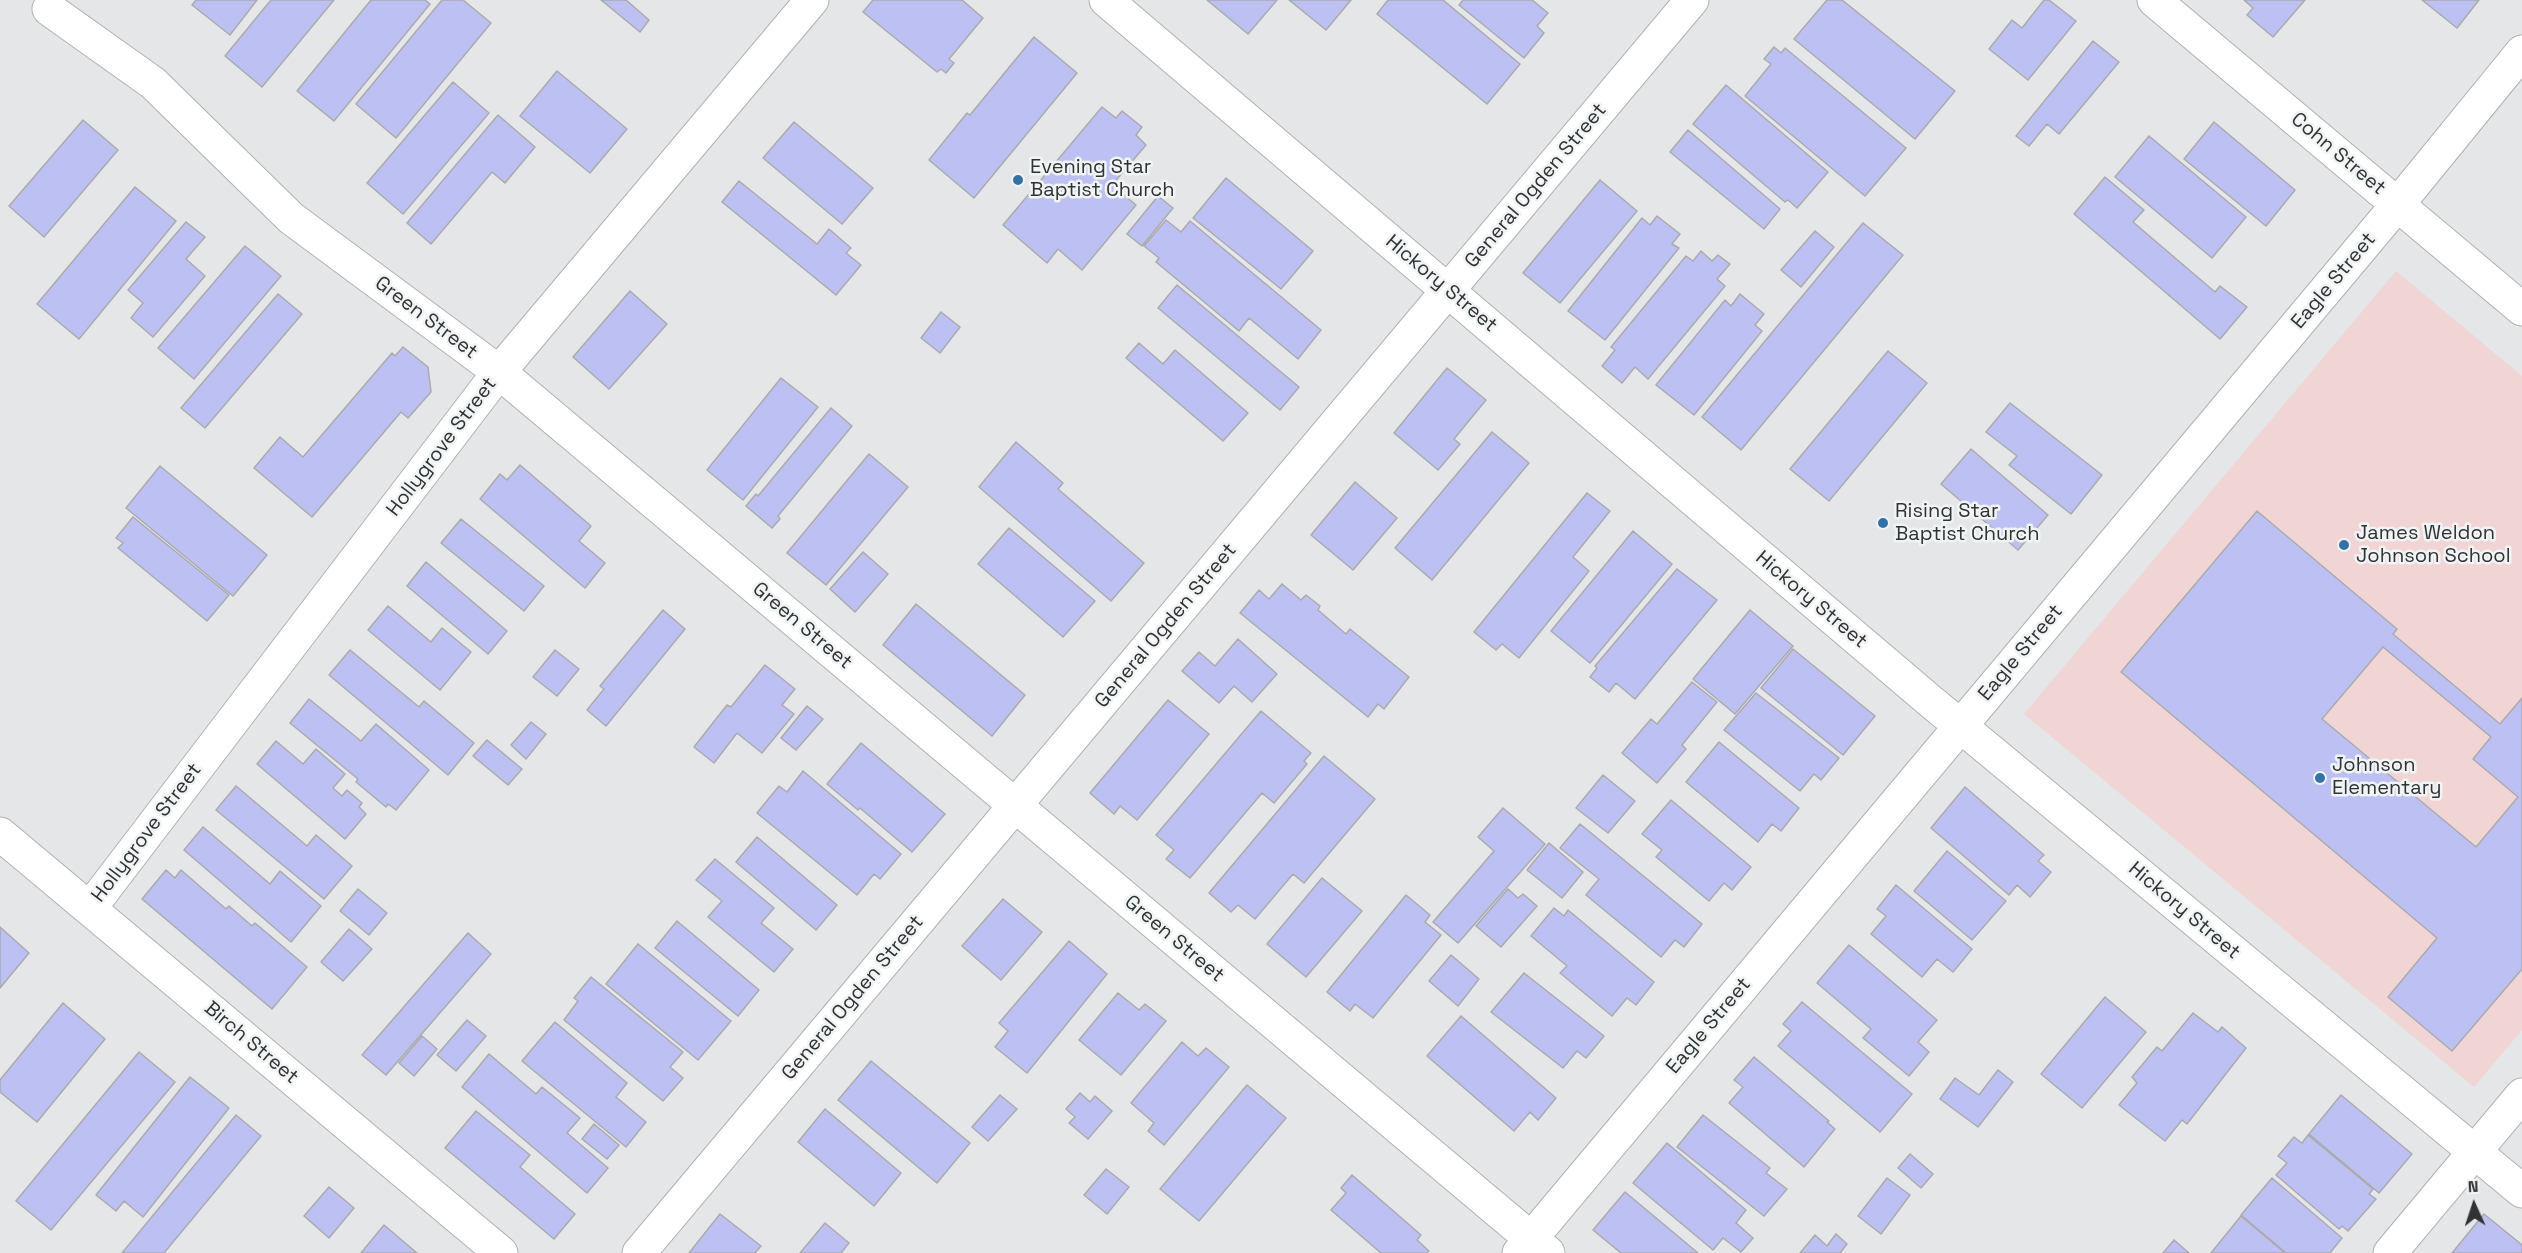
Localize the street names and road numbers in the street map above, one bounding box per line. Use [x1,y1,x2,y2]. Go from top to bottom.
street label: General Ogden Street [1460,99,1612,273]
street label: Cohn Street [2286,108,2390,200]
street label: Eagle Street [2287,228,2381,334]
street label: Hickory Street [1380,230,1502,338]
street label: Green Street [370,272,482,364]
street label: Hollygrove Street [382,373,502,521]
street label: General Ogden Street [1090,539,1242,713]
street label: Hickory Street [1750,546,1872,654]
street label: Green Street [747,577,857,675]
street label: Eagle Street [1974,600,2068,706]
street label: Hollygrove Street [87,759,207,907]
street label: Hickory Street [2123,857,2245,965]
street label: Green Street [1119,890,1229,988]
street label: General Ogden Street [777,911,929,1085]
street label: Eagle Street [1662,973,1756,1079]
street label: Birch Street [199,997,303,1089]

